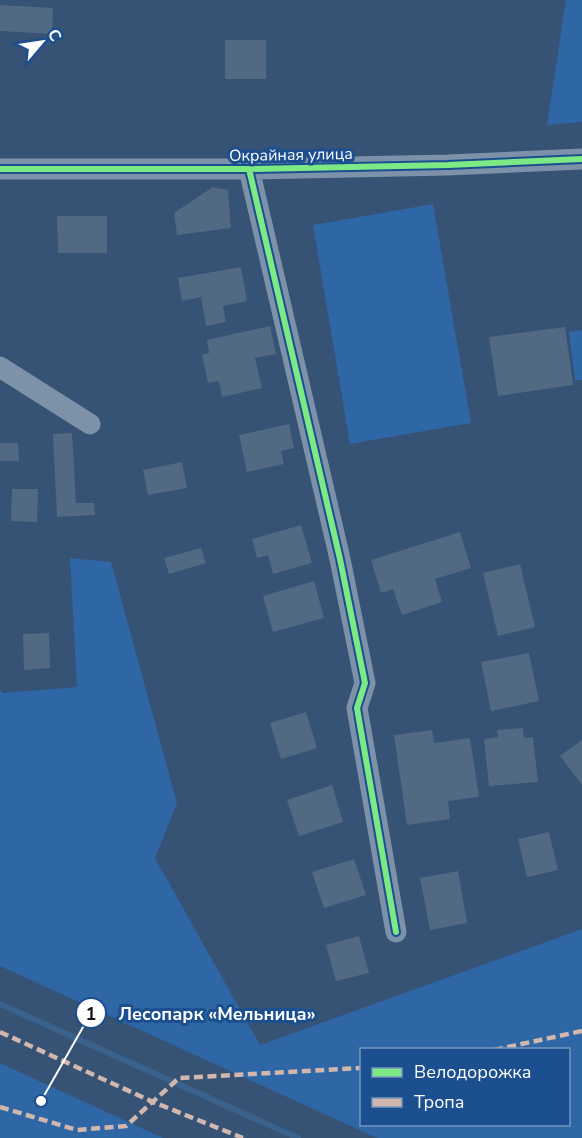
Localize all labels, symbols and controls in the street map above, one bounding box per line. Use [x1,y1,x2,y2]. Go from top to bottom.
north arrow [12,12,72,72]
text: С [42,25,67,45]
street label: Окрайная улица [229,143,353,167]
callout: Лесопарк «Мельница» [76,995,327,1031]
text: 1 [86,1002,96,1026]
text: Лесопарк «Мельница» [118,1002,316,1026]
legend [360,1048,570,1126]
text: Велодорожка [414,1060,531,1084]
text: Тропа [414,1090,465,1114]

